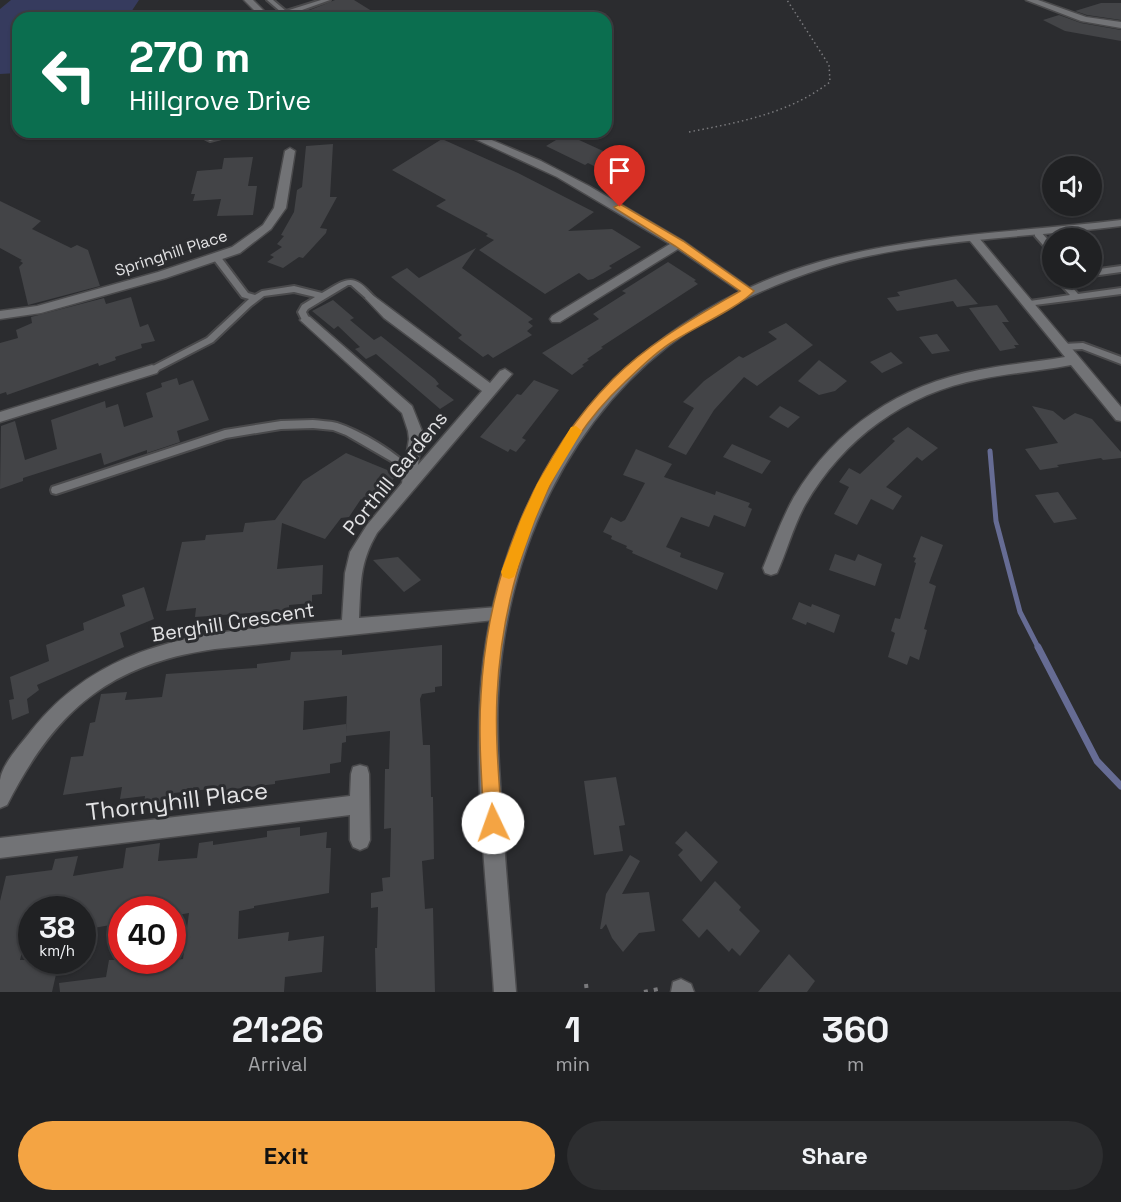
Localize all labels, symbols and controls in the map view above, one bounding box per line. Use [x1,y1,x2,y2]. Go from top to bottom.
text: 270 m [129,31,250,84]
icon: left [30,36,108,114]
text: Hillgrove Drive [129,83,311,118]
pin [594,145,645,207]
icon: arrive [603,154,636,187]
map controls [1042,156,1102,288]
button: sound [1042,156,1102,216]
street label: Springhill Place [112,225,230,281]
button: search [1042,228,1102,288]
street label: Porthill Gardens [337,406,453,540]
street label: Berghill Crescent [150,596,316,648]
street label: Thornyhill Place [84,774,270,828]
position arrow [461,791,525,855]
speed limit sign: 40 [108,896,186,974]
text: 38 [39,908,75,947]
text: km/h [39,941,75,960]
text: 21:26 [232,1007,324,1053]
text: 1 [565,1007,581,1053]
text: 360 [822,1007,889,1053]
text: Arrival [248,1051,308,1077]
text: min [556,1051,590,1077]
text: m [847,1051,864,1077]
button: Exit [18,1121,555,1190]
button: Share [567,1121,1103,1190]

